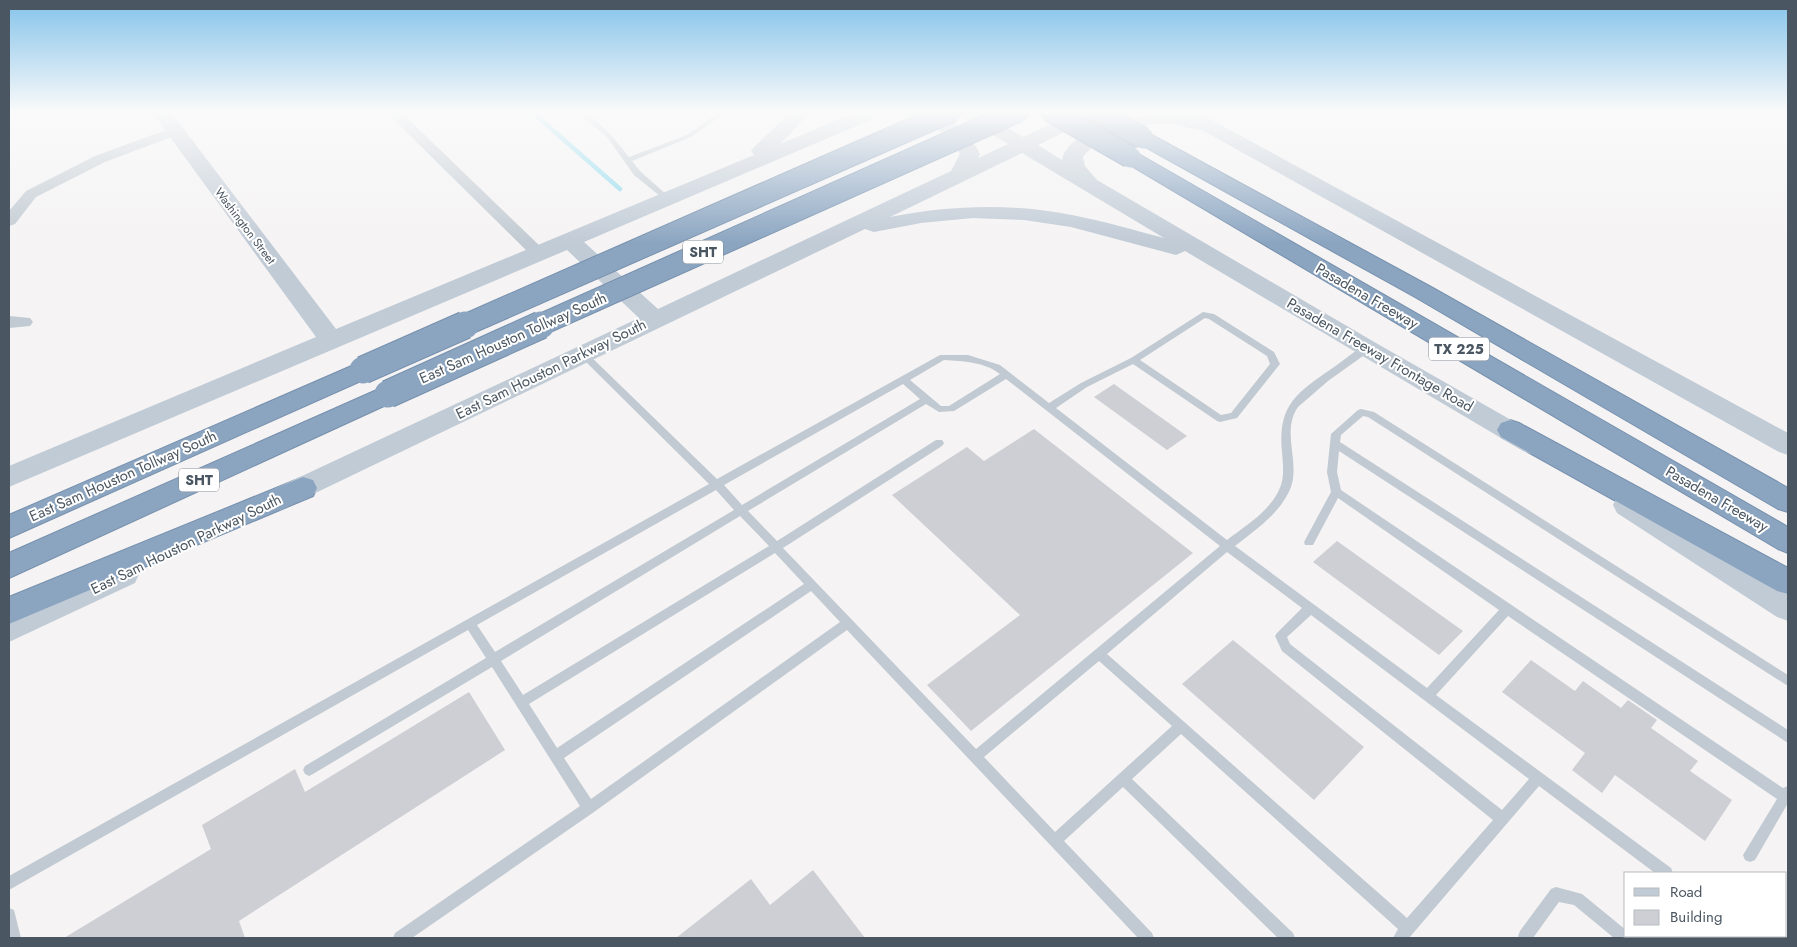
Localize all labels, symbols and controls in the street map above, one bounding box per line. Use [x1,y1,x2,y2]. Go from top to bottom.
street label: Washington Street [210,184,280,268]
road number: SHT [683,240,723,264]
street label: Pasadena Freeway [1312,258,1423,335]
street label: East Sam Houston Tollway South [416,287,610,389]
street label: Pasadena Freeway Frontage Road [1283,292,1477,418]
street label: East Sam Houston Parkway South [452,313,650,425]
road number: TX 225 [1429,338,1489,360]
street label: East Sam Houston Tollway South [26,425,220,527]
street label: Pasadena Freeway [1662,461,1773,538]
road number: SHT [179,468,219,492]
street label: East Sam Houston Parkway South [87,488,285,600]
legend [1624,872,1787,937]
text: Road [1670,881,1702,903]
text: Building [1670,906,1722,928]

